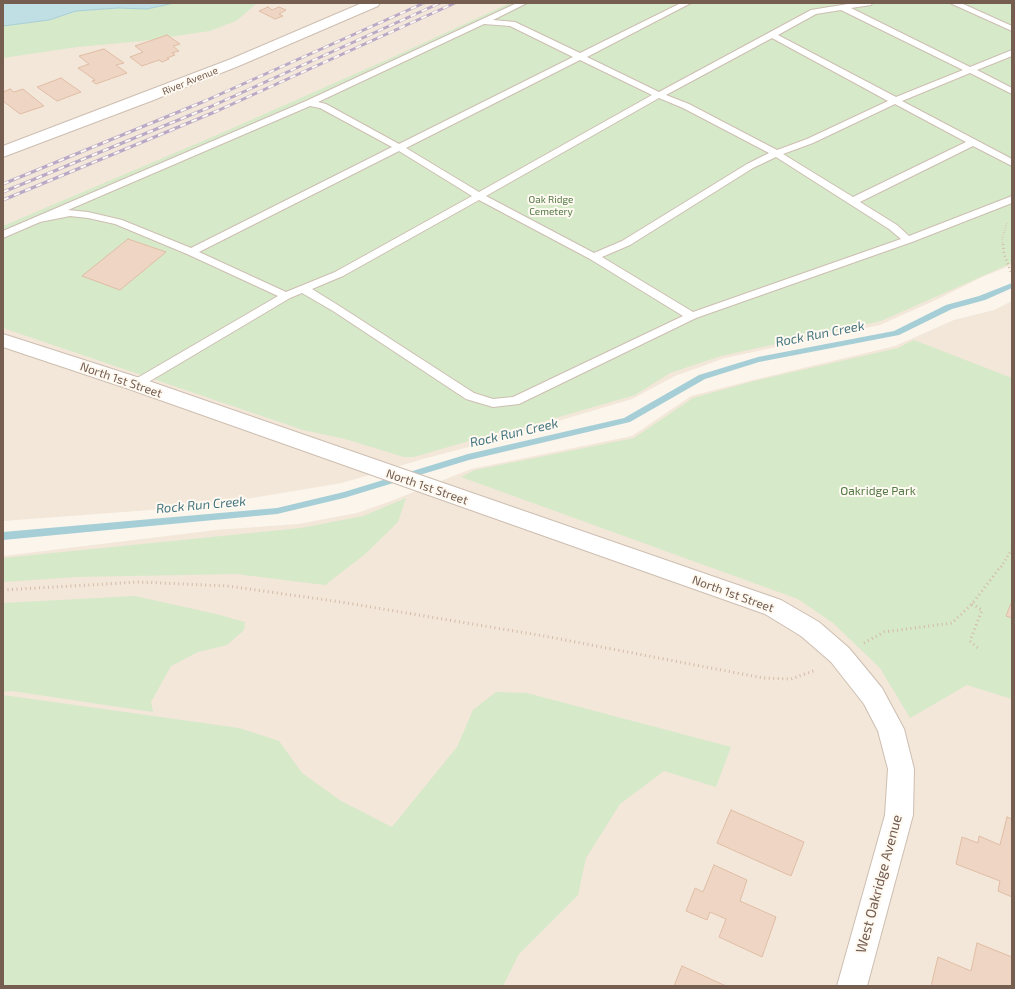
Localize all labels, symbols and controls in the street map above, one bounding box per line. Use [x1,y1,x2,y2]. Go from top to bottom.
street label: River Avenue [160,64,220,98]
park label: Oak Ridge Cemetery [529,194,573,218]
water label: Rock Run Creek [774,318,866,350]
street label: North 1st Street [78,359,164,401]
water label: Rock Run Creek [468,415,560,451]
street label: North 1st Street [384,466,470,508]
park label: Oakridge Park [840,484,916,498]
water label: Rock Run Creek [155,493,247,517]
street label: North 1st Street [690,573,776,615]
street label: West Oakridge Avenue [852,813,906,955]

